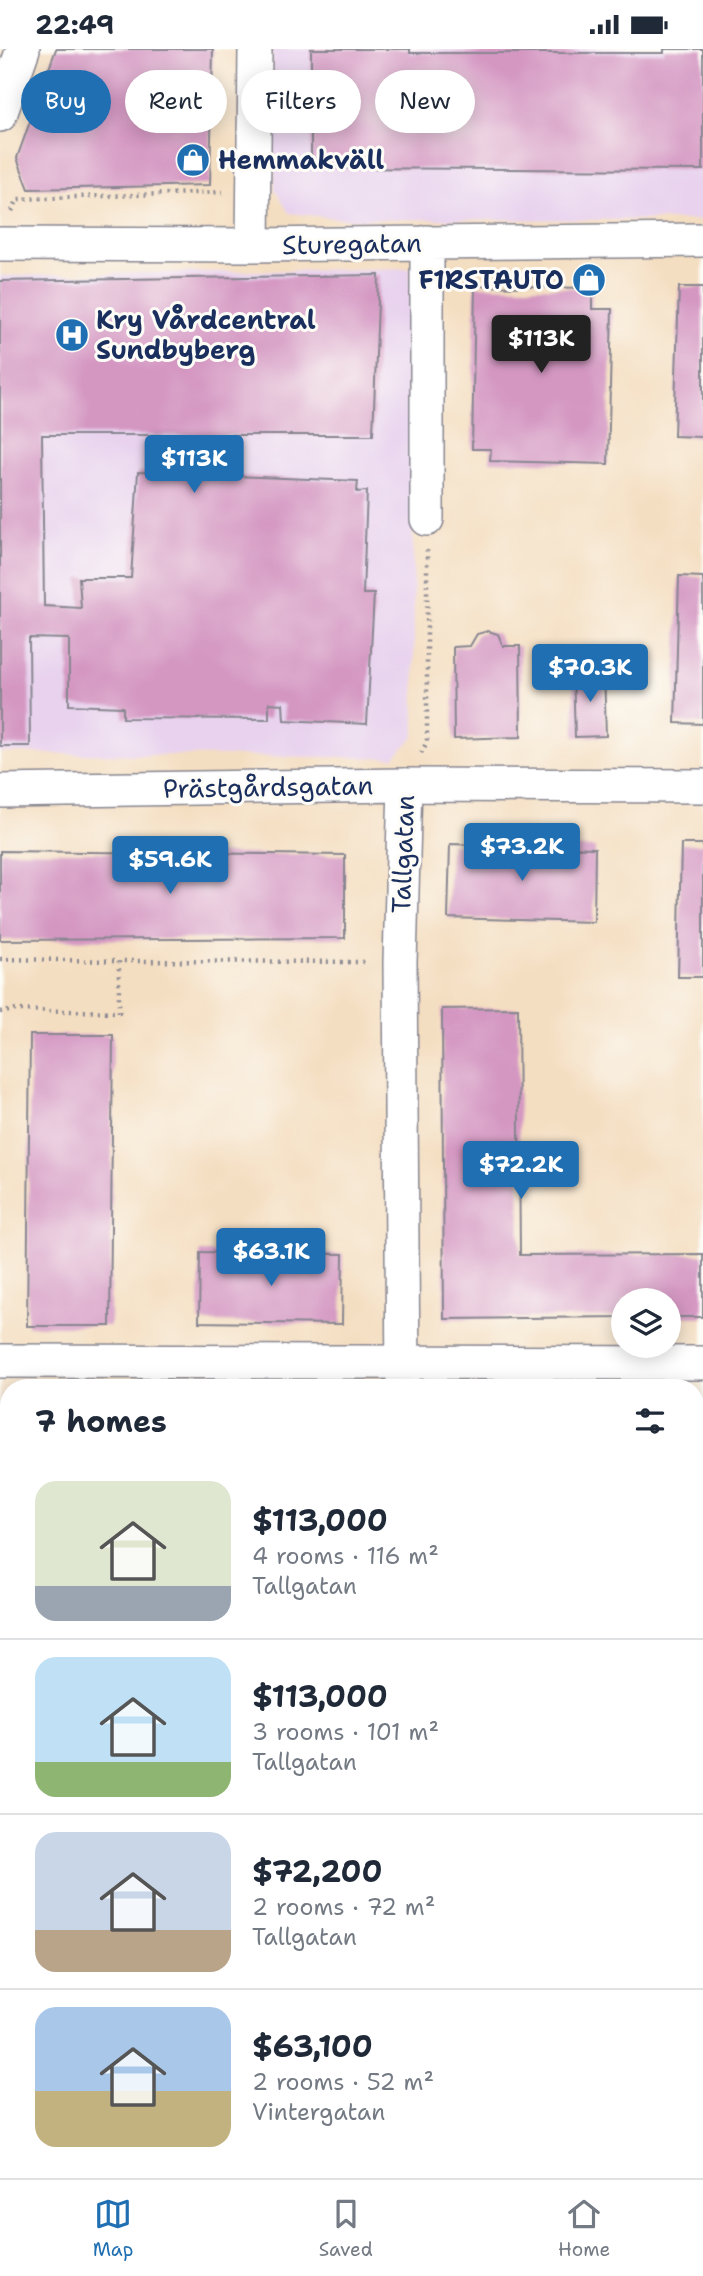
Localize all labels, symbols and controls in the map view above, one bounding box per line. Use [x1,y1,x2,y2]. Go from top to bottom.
text: 22:49 [35,7,114,42]
chip: Buy [21,70,111,133]
chip: Rent [125,70,227,133]
chip: Filters [241,70,361,133]
chip: New [375,70,475,133]
shop icon: Hemmakväll [174,141,212,179]
place label: Hemmakväll [218,142,384,177]
street label: Sturegatan [282,225,422,262]
shop icon: F1RSTAUTO [570,261,608,299]
place label: F1RSTAUTO [419,262,564,297]
place label: Kry Vårdcentral Sundbyberg [96,302,316,367]
pin: $113K [492,315,590,375]
hospital icon: Kry Vårdcentral Sundbyberg [53,316,91,354]
text: $113K [508,323,574,353]
pin: $113K [145,435,243,495]
text: $113K [161,443,227,473]
pin: $70.3K [533,645,647,704]
text: $70.3K [548,652,632,682]
street label: Prästgårdsgatan [162,767,373,806]
street label: Tallgatan [383,794,422,914]
pin: $73.2K [465,823,579,883]
text: $73.2K [480,831,564,861]
pin: $59.6K [113,837,227,896]
text: $59.6K [128,844,212,874]
pin: $72.2K [464,1141,578,1201]
text: $72.2K [479,1149,563,1179]
pin: $63.1K [214,1229,328,1288]
text: $63.1K [232,1236,310,1266]
map controls [611,1288,681,1358]
button: layers [611,1288,681,1358]
text: 7 homes [35,1401,167,1442]
icon: filters [631,1402,669,1440]
text: $113,000 [252,1500,388,1541]
icon: home [91,1509,175,1593]
text: 4 rooms · 116 m² [252,1541,439,1571]
text: Tallgatan [252,1571,357,1601]
text: $113,000 [252,1676,388,1717]
icon: home [91,1685,175,1769]
text: 3 rooms · 101 m² [252,1717,439,1747]
text: Tallgatan [252,1747,357,1777]
text: $72,200 [252,1851,383,1892]
icon: home [91,1860,175,1944]
text: 2 rooms · 72 m² [252,1892,435,1922]
text: Tallgatan [252,1922,357,1952]
text: $63,100 [252,2026,373,2067]
icon: home [91,2035,175,2119]
text: 2 rooms · 52 m² [252,2067,434,2097]
text: Vintergatan [252,2097,385,2127]
tab: Map [93,2195,133,2262]
tab: Saved [319,2195,373,2262]
tab: Home [558,2195,610,2262]

